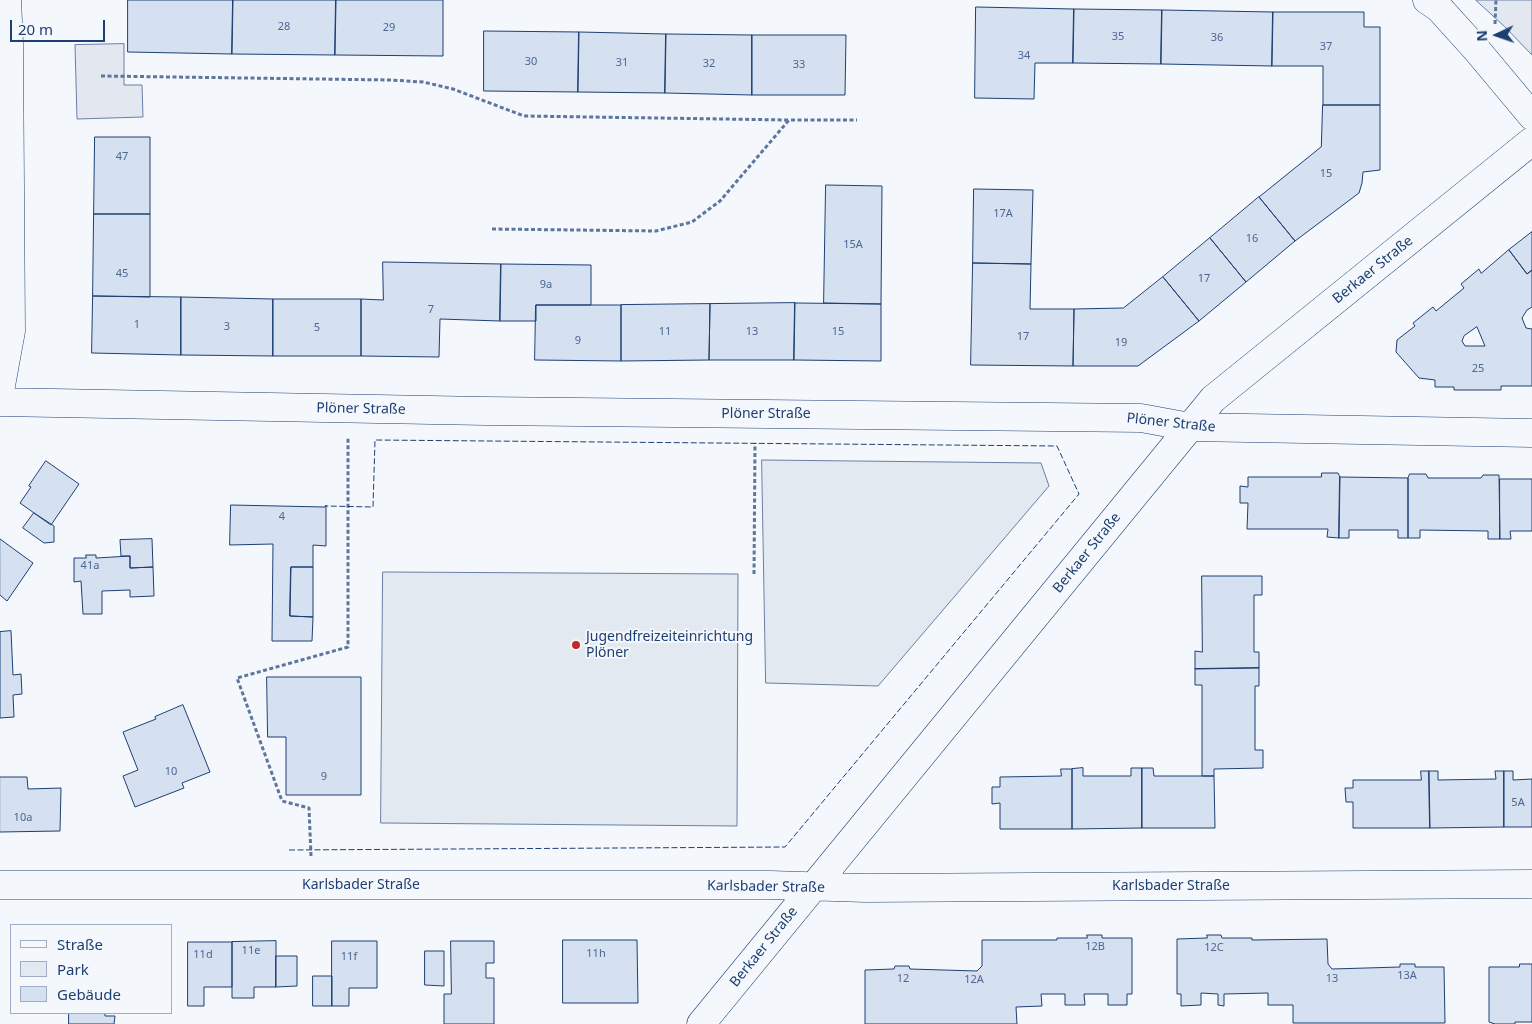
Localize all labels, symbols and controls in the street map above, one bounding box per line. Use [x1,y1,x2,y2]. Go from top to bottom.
scale bar [12,10,108,42]
north arrow [1472,10,1522,60]
text: 20 m [18,19,53,39]
house number: 28 [278,20,290,34]
house number: 29 [383,21,395,35]
house number: 35 [1112,30,1124,44]
text: N [1472,30,1491,42]
house number: 36 [1211,31,1223,45]
house number: 37 [1320,40,1332,54]
house number: 34 [1018,49,1030,63]
house number: 30 [525,55,537,69]
house number: 31 [616,56,628,70]
house number: 32 [703,57,715,71]
house number: 33 [793,58,805,72]
house number: 47 [116,150,128,164]
house number: 15 [1320,167,1332,181]
house number: 17A [993,207,1013,221]
house number: 16 [1246,232,1258,246]
street label: Berkaer Straße [1330,233,1416,307]
house number: 15A [843,238,863,252]
house number: 45 [116,267,128,281]
house number: 17 [1198,272,1210,286]
house number: 9a [540,278,552,292]
house number: 7 [428,303,434,317]
house number: 1 [134,318,140,332]
house number: 3 [224,320,230,334]
house number: 5 [314,321,320,335]
house number: 11 [659,325,671,339]
house number: 13 [746,325,758,339]
house number: 15 [832,325,844,339]
house number: 17 [1017,330,1029,344]
house number: 9 [575,334,581,348]
house number: 19 [1115,336,1127,350]
house number: 25 [1472,362,1484,376]
street label: Plöner Straße [316,400,406,418]
street label: Plöner Straße [721,406,811,422]
street label: Plöner Straße [1126,410,1216,436]
house number: 4 [279,510,285,524]
street label: Berkaer Straße [1050,510,1124,596]
house number: 41a [81,559,99,573]
place label: Jugendfreizeiteinrichtung Plöner [586,629,753,662]
marker: Jugendfreizeiteinrichtung Plöner [570,639,582,651]
house number: 10 [165,765,177,779]
house number: 9 [321,770,327,784]
house number: 5A [1511,796,1525,810]
house number: 10a [14,811,32,825]
street label: Karlsbader Straße [302,877,420,893]
street label: Karlsbader Straße [707,878,825,896]
street label: Karlsbader Straße [1112,878,1230,894]
street label: Berkaer Straße [727,904,801,990]
legend [10,924,172,1014]
text: Straße [57,934,103,954]
house number: 12B [1085,940,1105,954]
house number: 12C [1204,941,1224,955]
house number: 11e [242,944,260,958]
house number: 11h [586,947,606,961]
house number: 11d [193,948,213,962]
house number: 11f [341,950,357,964]
text: Park [57,959,89,979]
house number: 13A [1397,969,1417,983]
house number: 12 [897,972,909,986]
house number: 13 [1326,972,1338,986]
house number: 12A [964,973,984,987]
text: Gebäude [57,984,121,1004]

